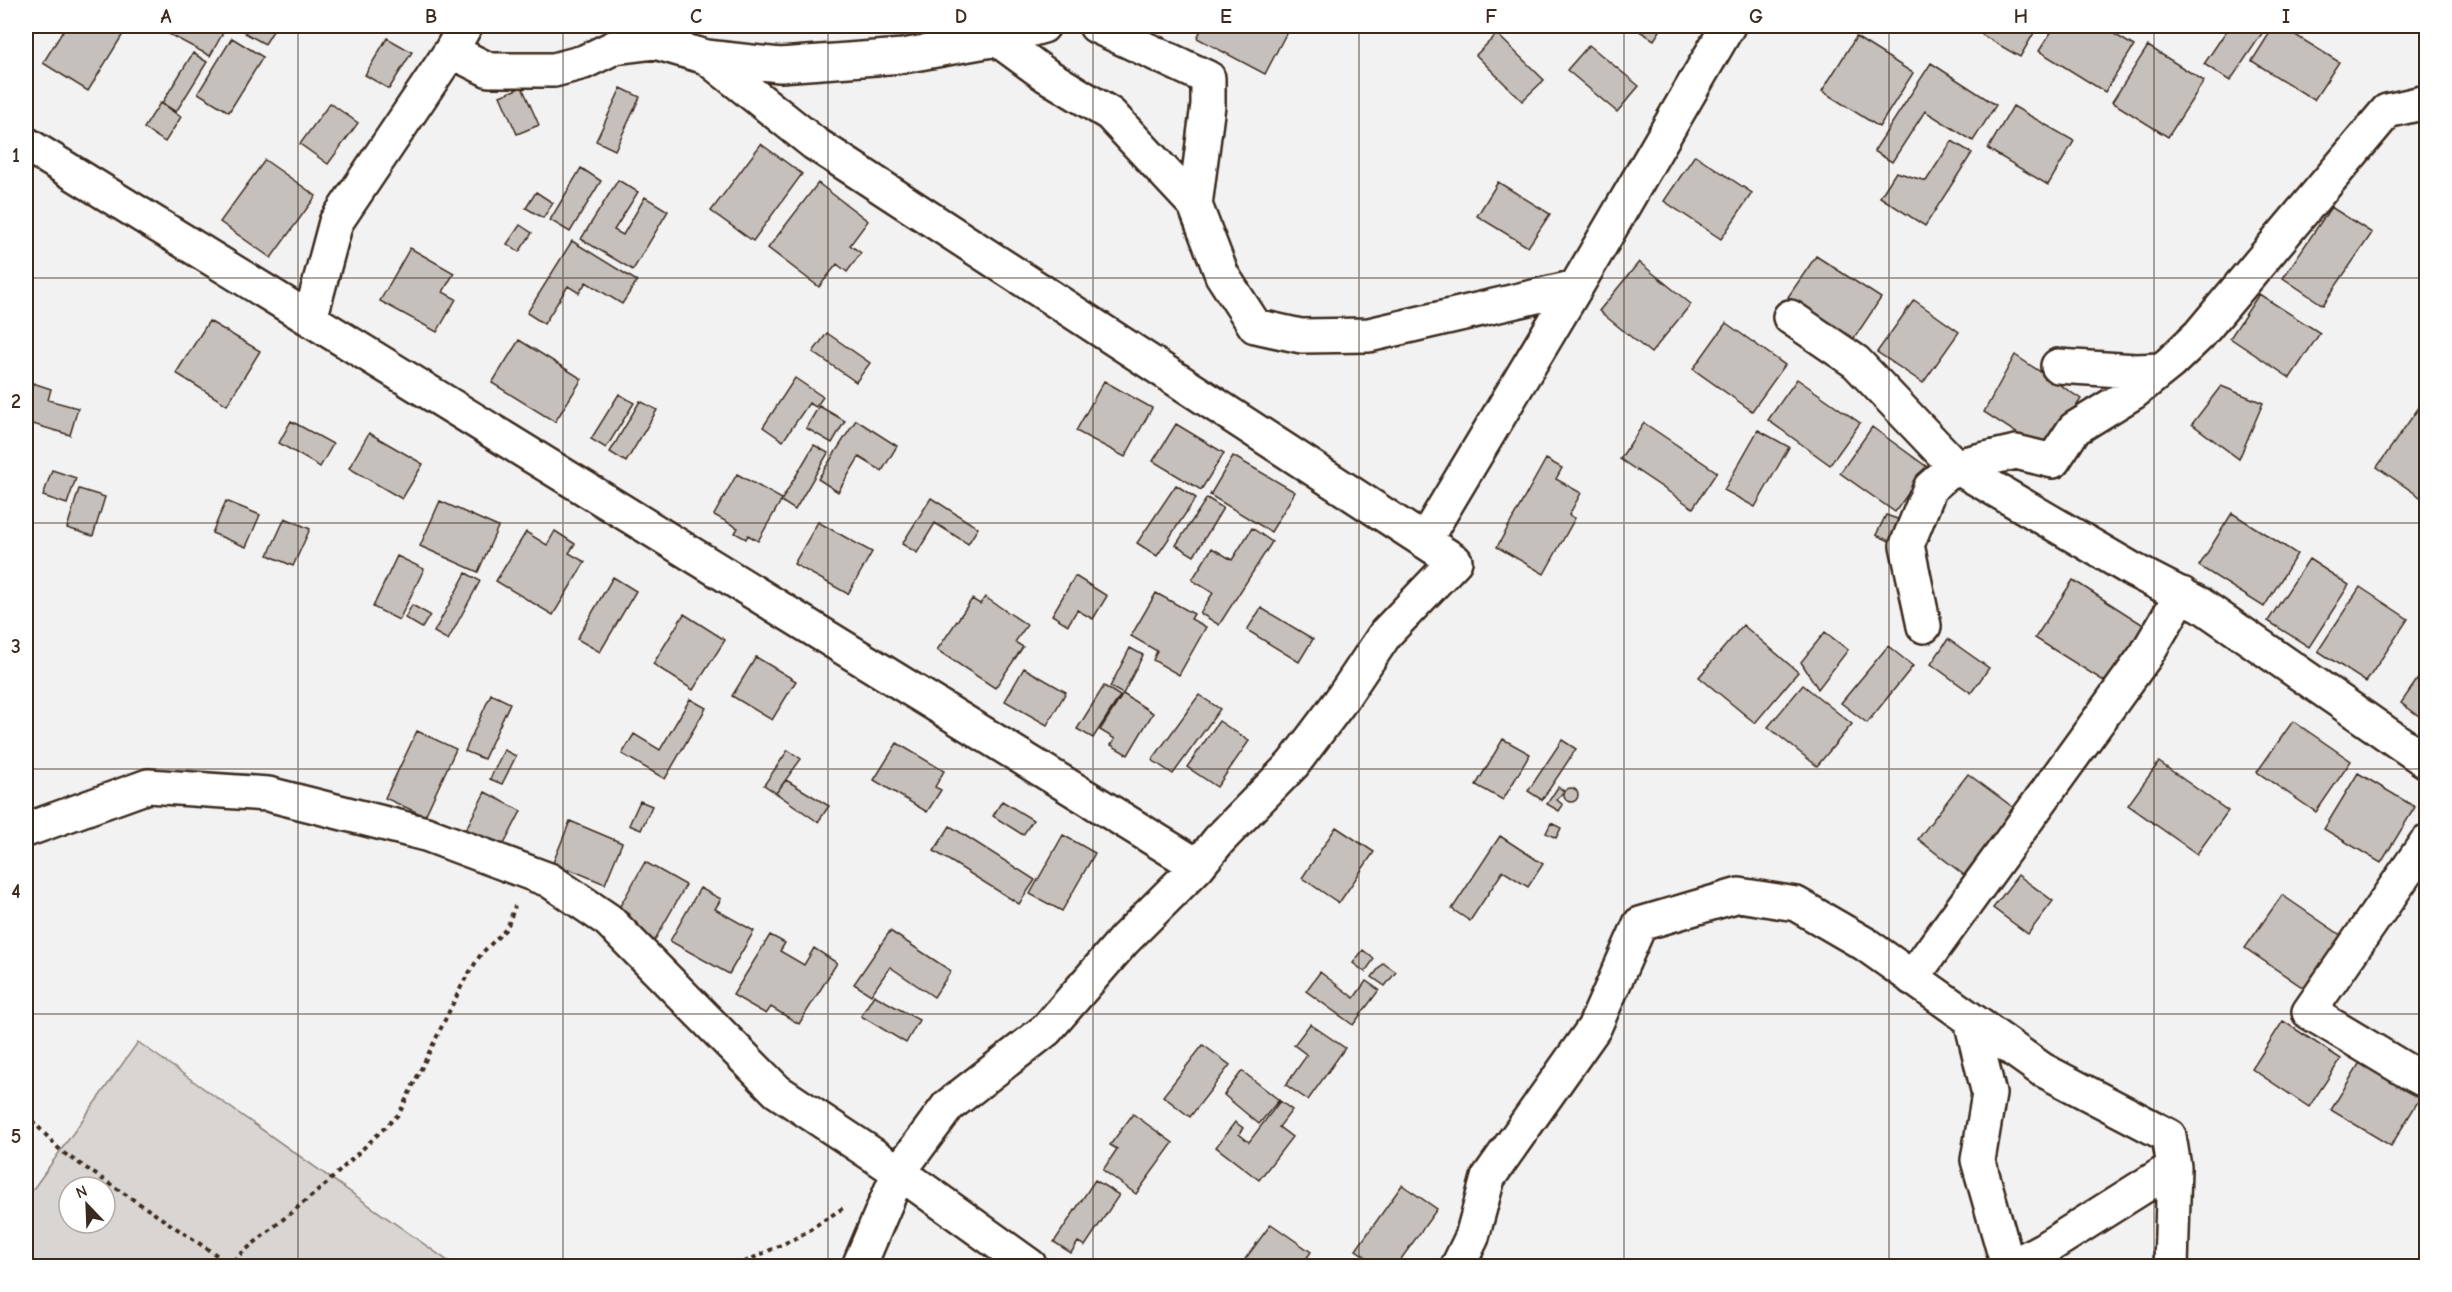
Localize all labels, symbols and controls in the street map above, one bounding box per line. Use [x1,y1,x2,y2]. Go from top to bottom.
text: A [160,5,172,28]
text: B [425,5,437,28]
text: C [690,5,702,28]
text: D [955,5,967,28]
text: E [1220,5,1232,28]
text: F [1485,5,1497,28]
text: G [1749,5,1763,28]
text: H [2014,5,2028,28]
text: I [2282,5,2290,28]
text: 1 [12,144,20,167]
text: 2 [11,390,21,413]
text: 3 [11,635,21,658]
text: 4 [11,880,21,903]
text: 5 [11,1125,21,1148]
north arrow [57,1175,117,1235]
text: N [73,1182,90,1202]

